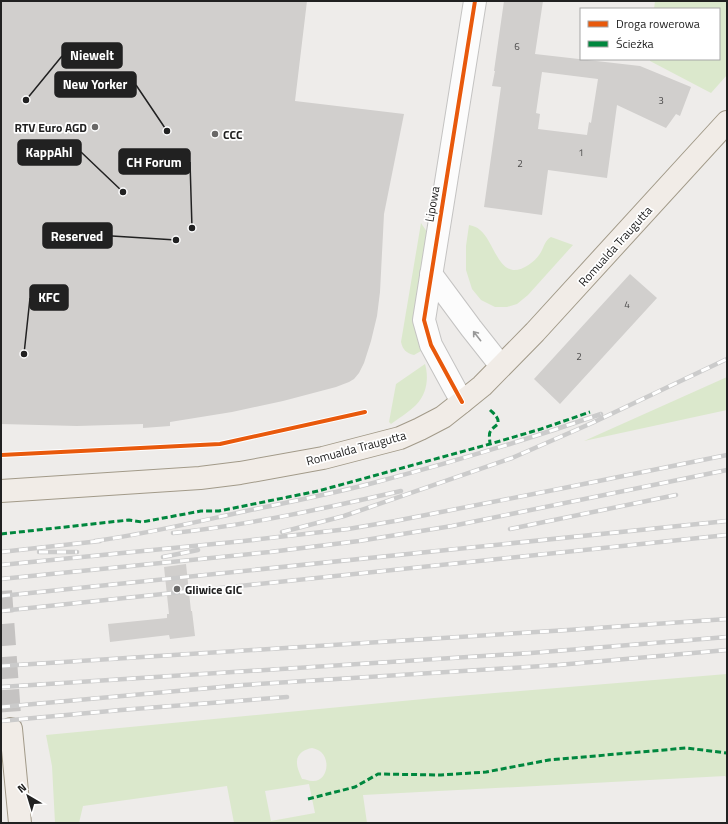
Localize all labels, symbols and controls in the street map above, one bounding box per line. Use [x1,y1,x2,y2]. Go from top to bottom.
legend [580,8,720,60]
text: Droga rowerowa [616,14,700,33]
text: Ścieżka [616,34,654,53]
house number: 6 [514,39,520,54]
callout: Niewelt [62,43,122,68]
text: Niewelt [70,45,114,65]
callout: New Yorker [55,72,136,97]
text: New Yorker [63,74,127,94]
house number: 3 [658,93,664,108]
place label: RTV Euro AGD [15,118,87,137]
marker: RTV Euro AGD [90,122,100,132]
place label: CCC [223,125,243,144]
marker: CCC [210,129,220,139]
callout: KappAhl [18,140,81,165]
text: KappAhl [26,142,72,162]
house number: 1 [578,145,584,160]
callout: CH Forum [119,149,190,174]
text: CH Forum [126,152,182,172]
house number: 2 [517,156,523,171]
street label: Lipowa [420,185,444,223]
street label: Romualda Traugutta [574,202,656,290]
callout: Reserved [43,223,112,248]
text: Reserved [51,226,103,246]
callout: KFC [30,285,68,310]
text: KFC [38,287,60,307]
house number: 4 [624,297,630,312]
one-way arrow [473,330,481,341]
house number: 2 [576,349,582,364]
street label: Romualda Traugutta [304,426,408,470]
place label: Gliwice GlC [185,580,243,599]
marker: Gliwice GlC [172,584,182,594]
north arrow [8,776,48,816]
text: N [14,779,30,797]

